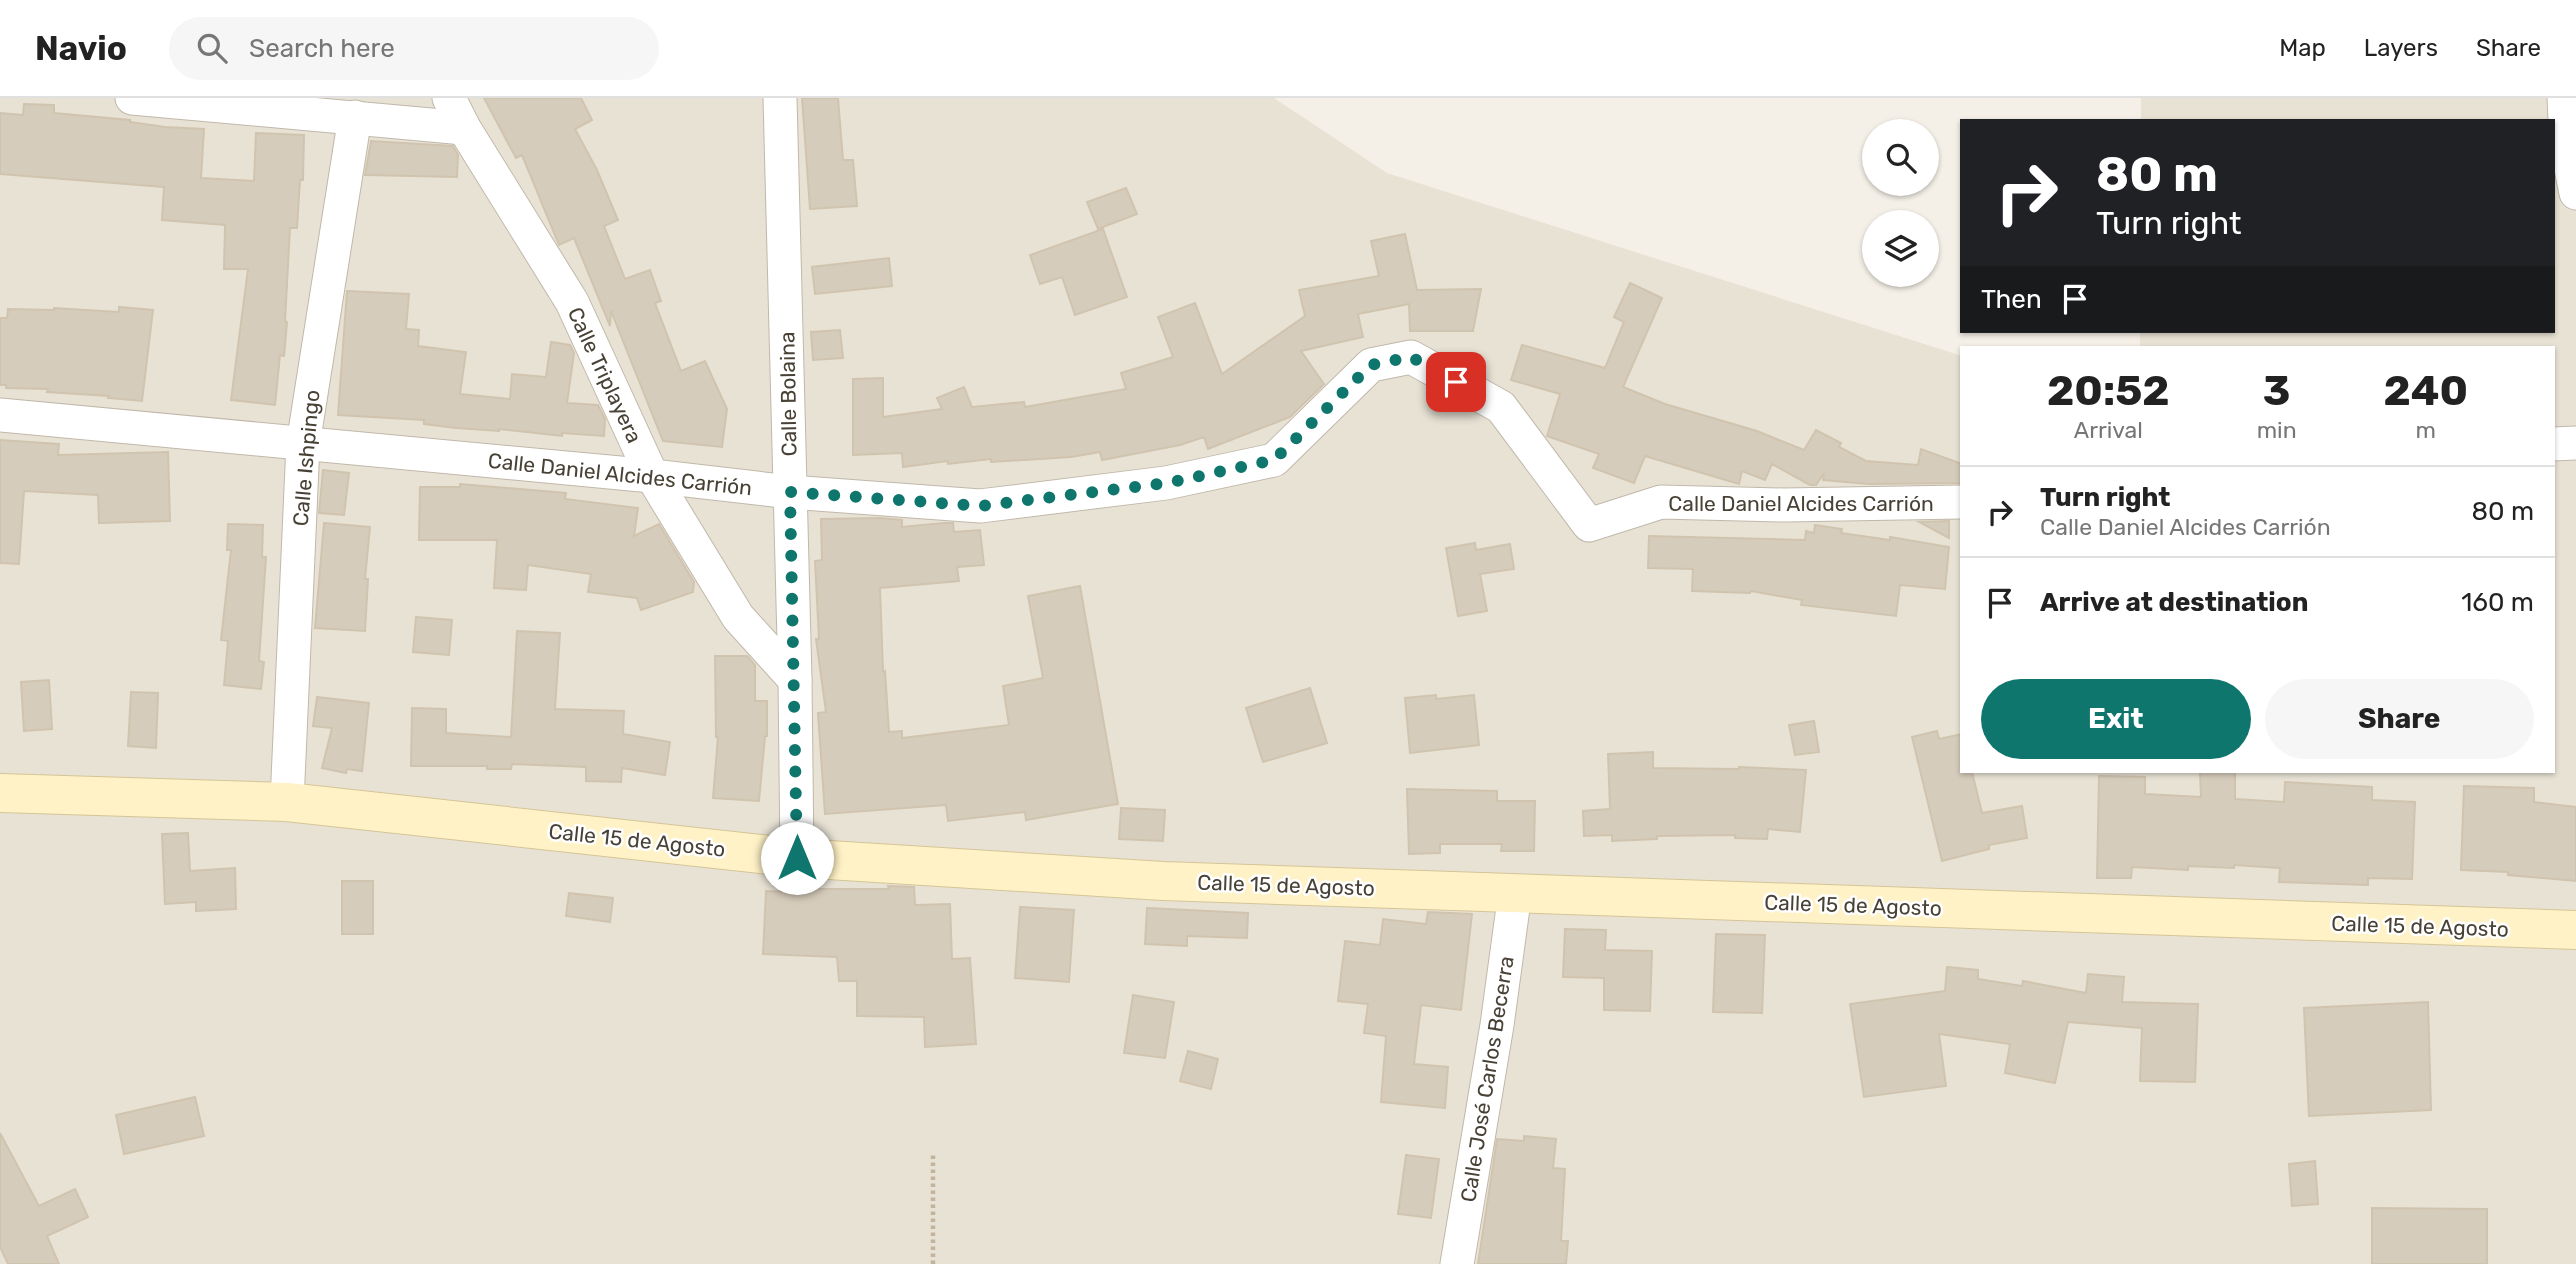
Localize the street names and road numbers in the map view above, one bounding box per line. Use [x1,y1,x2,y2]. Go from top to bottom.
street label: Calle Triplayera [563,303,647,447]
street label: Calle Bolaina [774,331,802,457]
street label: Calle Ishpingo [288,389,324,527]
street label: Calle Daniel Alcides Carrión [487,448,753,500]
street label: Calle Daniel Alcides Carrión [1668,491,1934,516]
street label: Calle 15 de Agosto [547,818,727,862]
street label: Calle 15 de Agosto [1197,869,1375,901]
street label: Calle 15 de Agosto [1764,889,1942,921]
street label: Calle 15 de Agosto [2331,910,2509,942]
street label: Calle José Carlos Becerra [1455,954,1519,1204]

